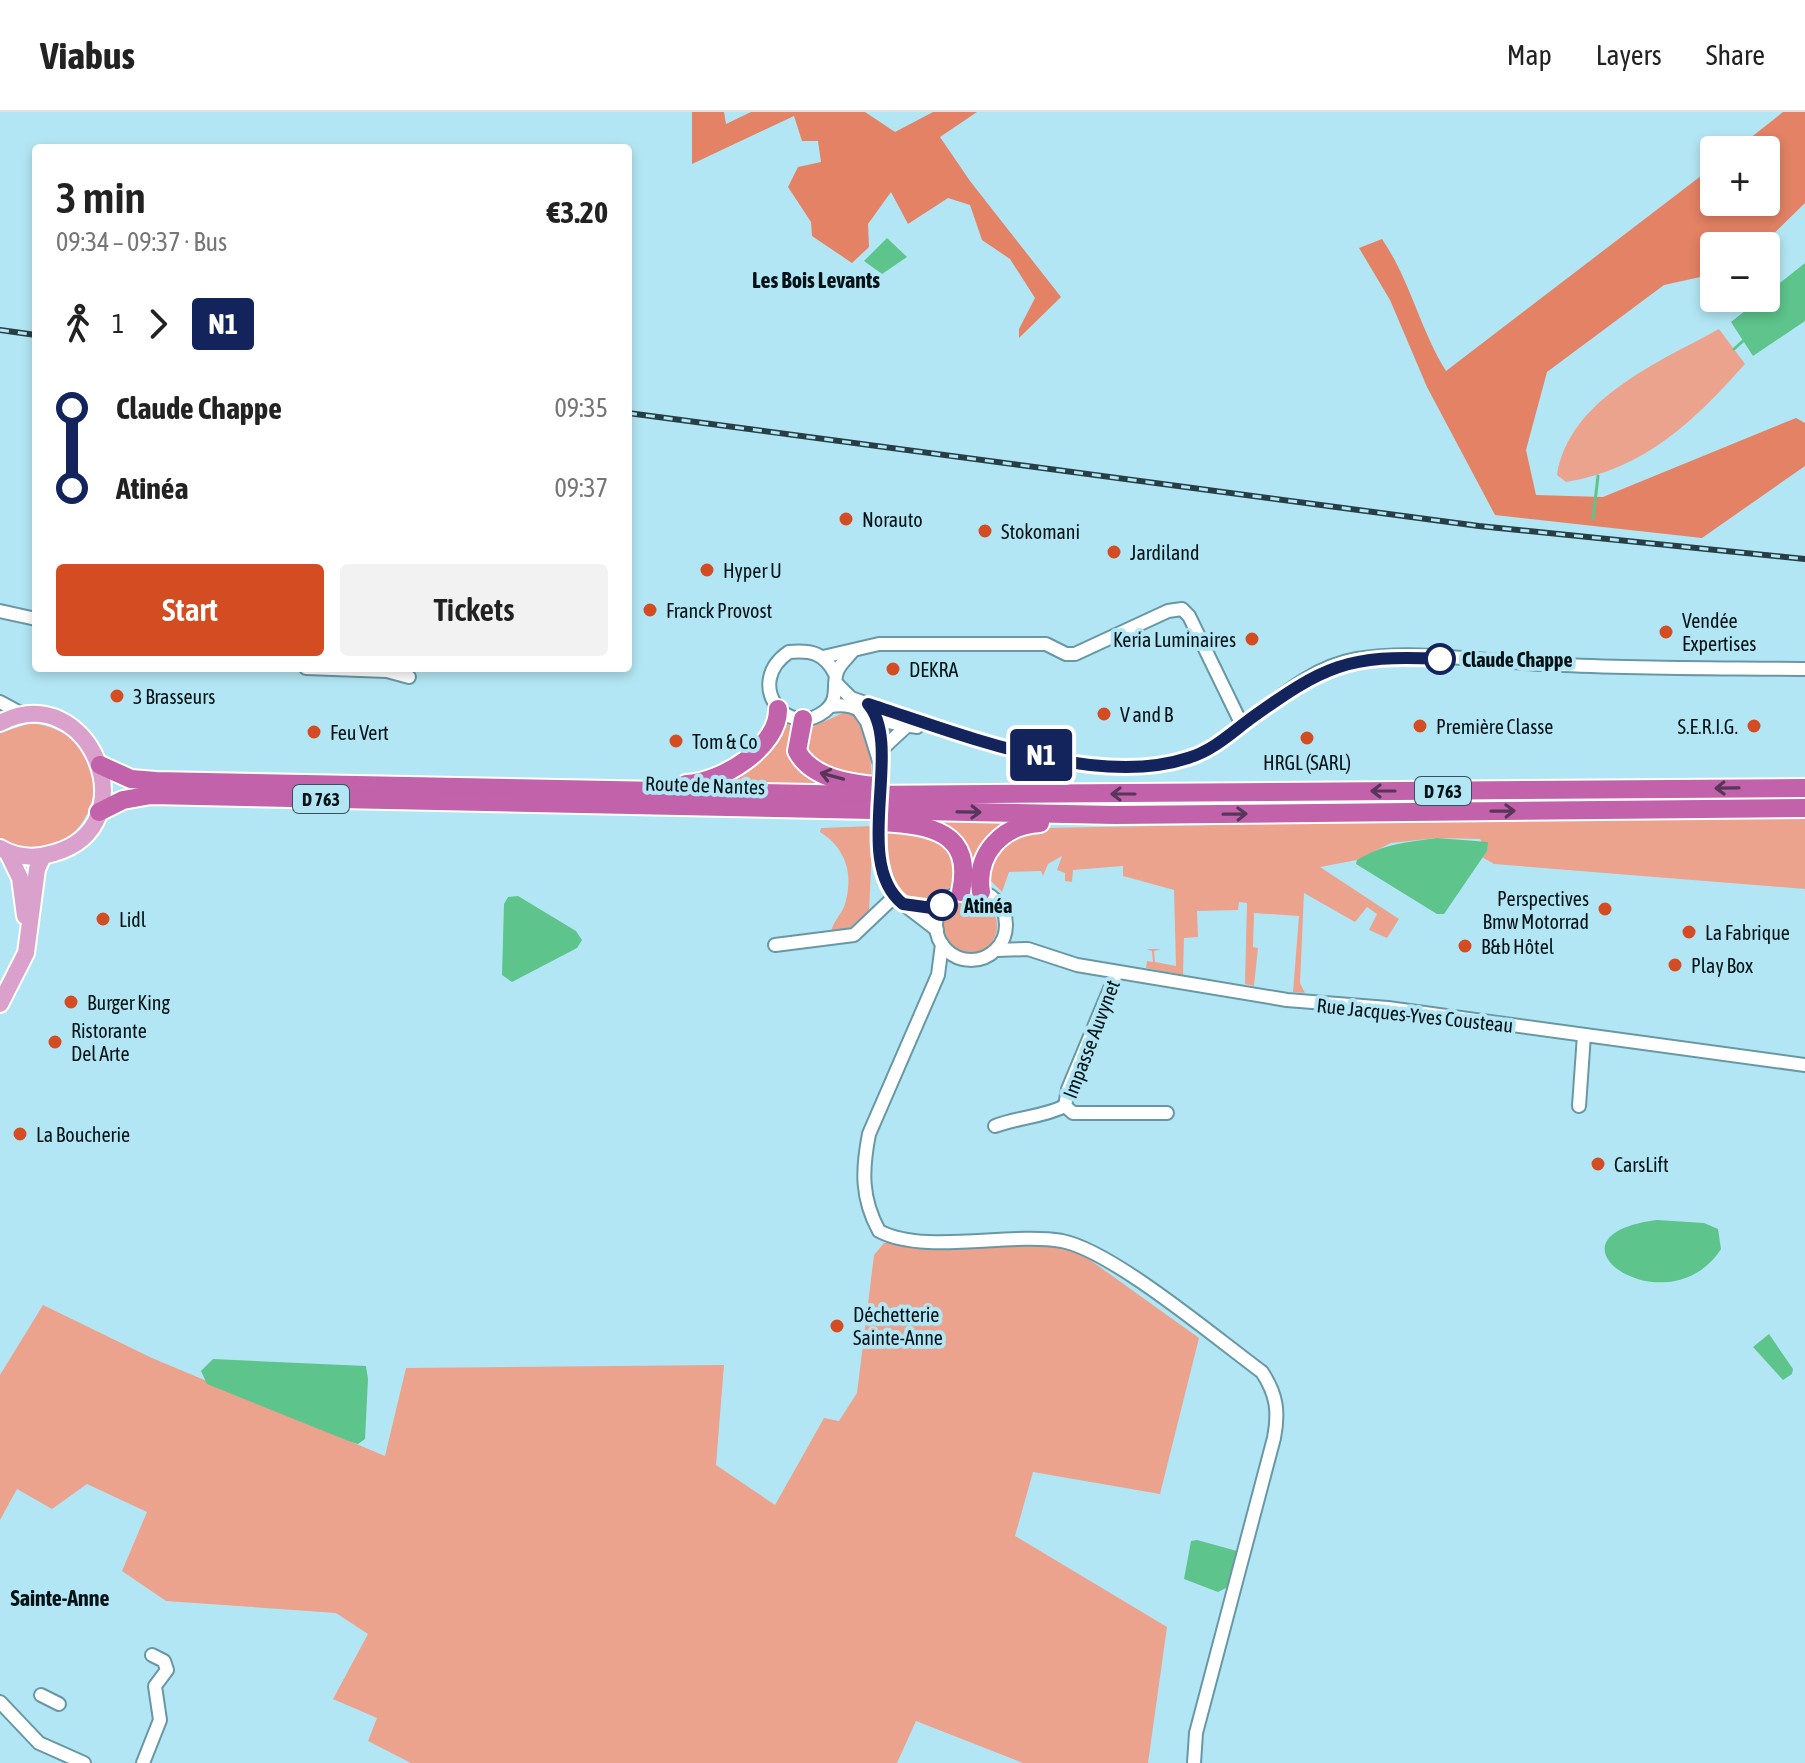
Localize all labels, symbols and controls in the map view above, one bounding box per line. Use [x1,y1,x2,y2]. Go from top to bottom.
text: Viabus [40,34,135,77]
text: Map [1507,39,1552,71]
text: Layers [1596,39,1662,71]
text: Share [1706,39,1765,71]
map controls [1700,136,1780,312]
button: + [1700,136,1780,216]
text: 3 min [56,172,146,222]
text: €3.20 [547,195,608,229]
text: 09:34 – 09:37 · Bus [56,227,227,257]
button: − [1700,232,1780,312]
district label: Les Bois Levants [752,267,880,293]
icon: walk [56,302,100,346]
icon: forward [136,302,180,346]
text: N1 [208,308,238,340]
text: 1 [112,309,124,339]
text: Claude Chappe [116,391,282,425]
text: 09:35 [554,393,608,423]
text: Atinéa [116,471,188,505]
text: 09:37 [554,473,608,503]
place label: Norauto [862,508,923,531]
marker: Norauto [837,510,855,528]
place label: Stokomani [1001,520,1080,543]
marker: Stokomani [976,522,994,540]
place label: Jardiland [1130,541,1199,564]
marker: Jardiland [1105,543,1123,561]
place label: Hyper U [723,559,782,582]
marker: Hyper U [698,561,716,579]
button: Start [56,564,324,656]
button: Tickets [340,564,608,656]
place label: Franck Provost [666,599,772,622]
marker: Franck Provost [641,601,659,619]
place label: Vendée Expertises [1682,609,1756,655]
marker: Vendée Expertises [1657,623,1675,641]
place label: Keria Luminaires [1113,628,1236,651]
marker: Keria Luminaires [1243,630,1261,648]
marker: Claude Chappe [1425,644,1455,674]
place label: Claude Chappe [1462,648,1573,671]
place label: DEKRA [909,658,959,681]
marker: DEKRA [884,660,902,678]
place label: 3 Brasseurs [133,685,215,708]
marker: 3 Brasseurs [108,687,126,705]
place label: V and B [1120,703,1174,726]
marker: V and B [1095,705,1113,723]
place label: Première Classe [1436,715,1553,738]
place label: S.E.R.I.G. [1678,715,1738,738]
marker: Première Classe [1411,717,1429,735]
marker: S.E.R.I.G. [1745,717,1763,735]
place label: Feu Vert [330,721,389,744]
marker: Feu Vert [305,723,323,741]
line badge: N1 [1005,729,1077,781]
marker: HRGL (SARL) [1298,729,1316,747]
place label: Tom & Co [692,730,758,753]
marker: Tom & Co [667,732,685,750]
text: N1 [1026,739,1056,771]
place label: HRGL (SARL) [1263,751,1351,774]
one-way arrow [819,768,845,783]
street label: Route de Nantes [645,771,765,799]
road number: D 763 [1415,777,1471,805]
one-way arrow [1714,780,1741,796]
one-way arrow [1370,783,1397,799]
road number: D 763 [293,785,349,813]
one-way arrow [1110,786,1137,802]
one-way arrow [1489,803,1516,819]
one-way arrow [955,805,982,820]
one-way arrow [1221,806,1248,822]
place label: Perspectives Bmw Motorrad [1483,887,1589,933]
marker: Atinéa [927,890,957,920]
place label: Atinéa [963,894,1012,917]
marker: Perspectives Bmw Motorrad [1596,900,1614,918]
place label: Lidl [119,908,147,931]
marker: Lidl [94,910,112,928]
place label: La Fabrique [1705,921,1790,944]
marker: La Fabrique [1680,923,1698,941]
place label: B&b Hôtel [1481,935,1555,958]
marker: B&b Hôtel [1456,937,1474,955]
place label: Play Box [1691,954,1753,977]
marker: Play Box [1666,956,1684,974]
street label: Impasse Auvynet [1058,976,1124,1101]
place label: Burger King [87,991,170,1014]
marker: Burger King [62,993,80,1011]
street label: Rue Jacques-Yves Cousteau [1316,993,1514,1037]
place label: Ristorante Del Arte [71,1019,147,1065]
marker: Ristorante Del Arte [46,1033,64,1051]
place label: La Boucherie [36,1123,130,1146]
marker: La Boucherie [11,1125,29,1143]
place label: CarsLift [1614,1153,1669,1176]
marker: CarsLift [1589,1155,1607,1173]
place label: Déchetterie Sainte-Anne [853,1303,943,1349]
marker: Déchetterie Sainte-Anne [828,1317,846,1335]
district label: Sainte-Anne [11,1585,109,1611]

